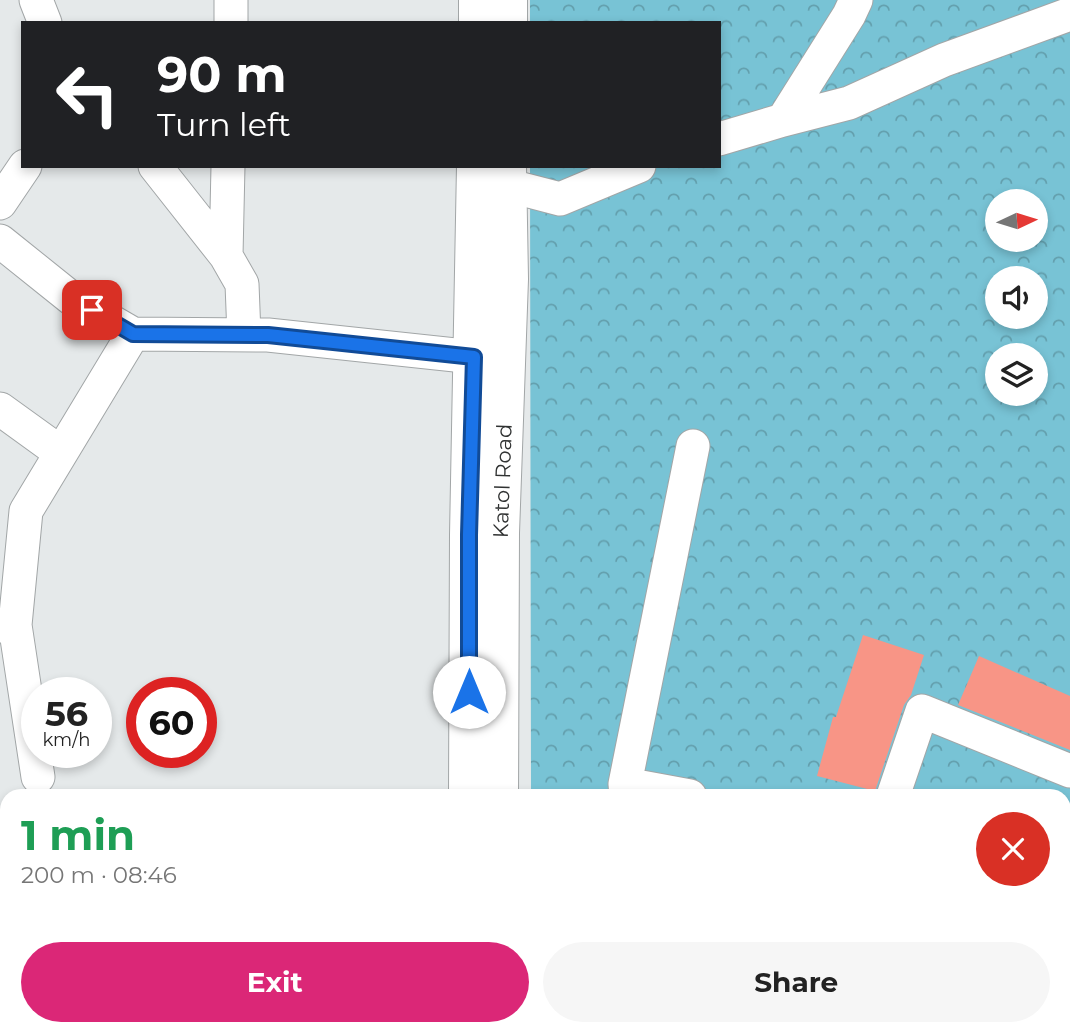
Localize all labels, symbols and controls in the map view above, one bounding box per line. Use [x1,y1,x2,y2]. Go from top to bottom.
text: 90 m [157,45,287,104]
icon: left [42,49,133,140]
text: Turn left [157,105,291,144]
north arrow [985,189,1048,252]
map controls [985,189,1048,406]
button: sound [985,266,1048,329]
pin [62,280,122,340]
icon: arrive [73,291,111,329]
button: layers [985,343,1048,406]
street label: Katol Road [487,423,516,539]
position arrow [432,655,506,729]
speed limit sign: 60 [126,677,217,768]
text: 56 [45,692,88,735]
text: km/h [42,729,91,751]
text: 1 min [21,809,135,861]
button: close [976,812,1050,886]
text: 200 m · 08:46 [21,861,177,889]
button: Exit [21,942,529,1022]
button: Share [543,942,1050,1022]

